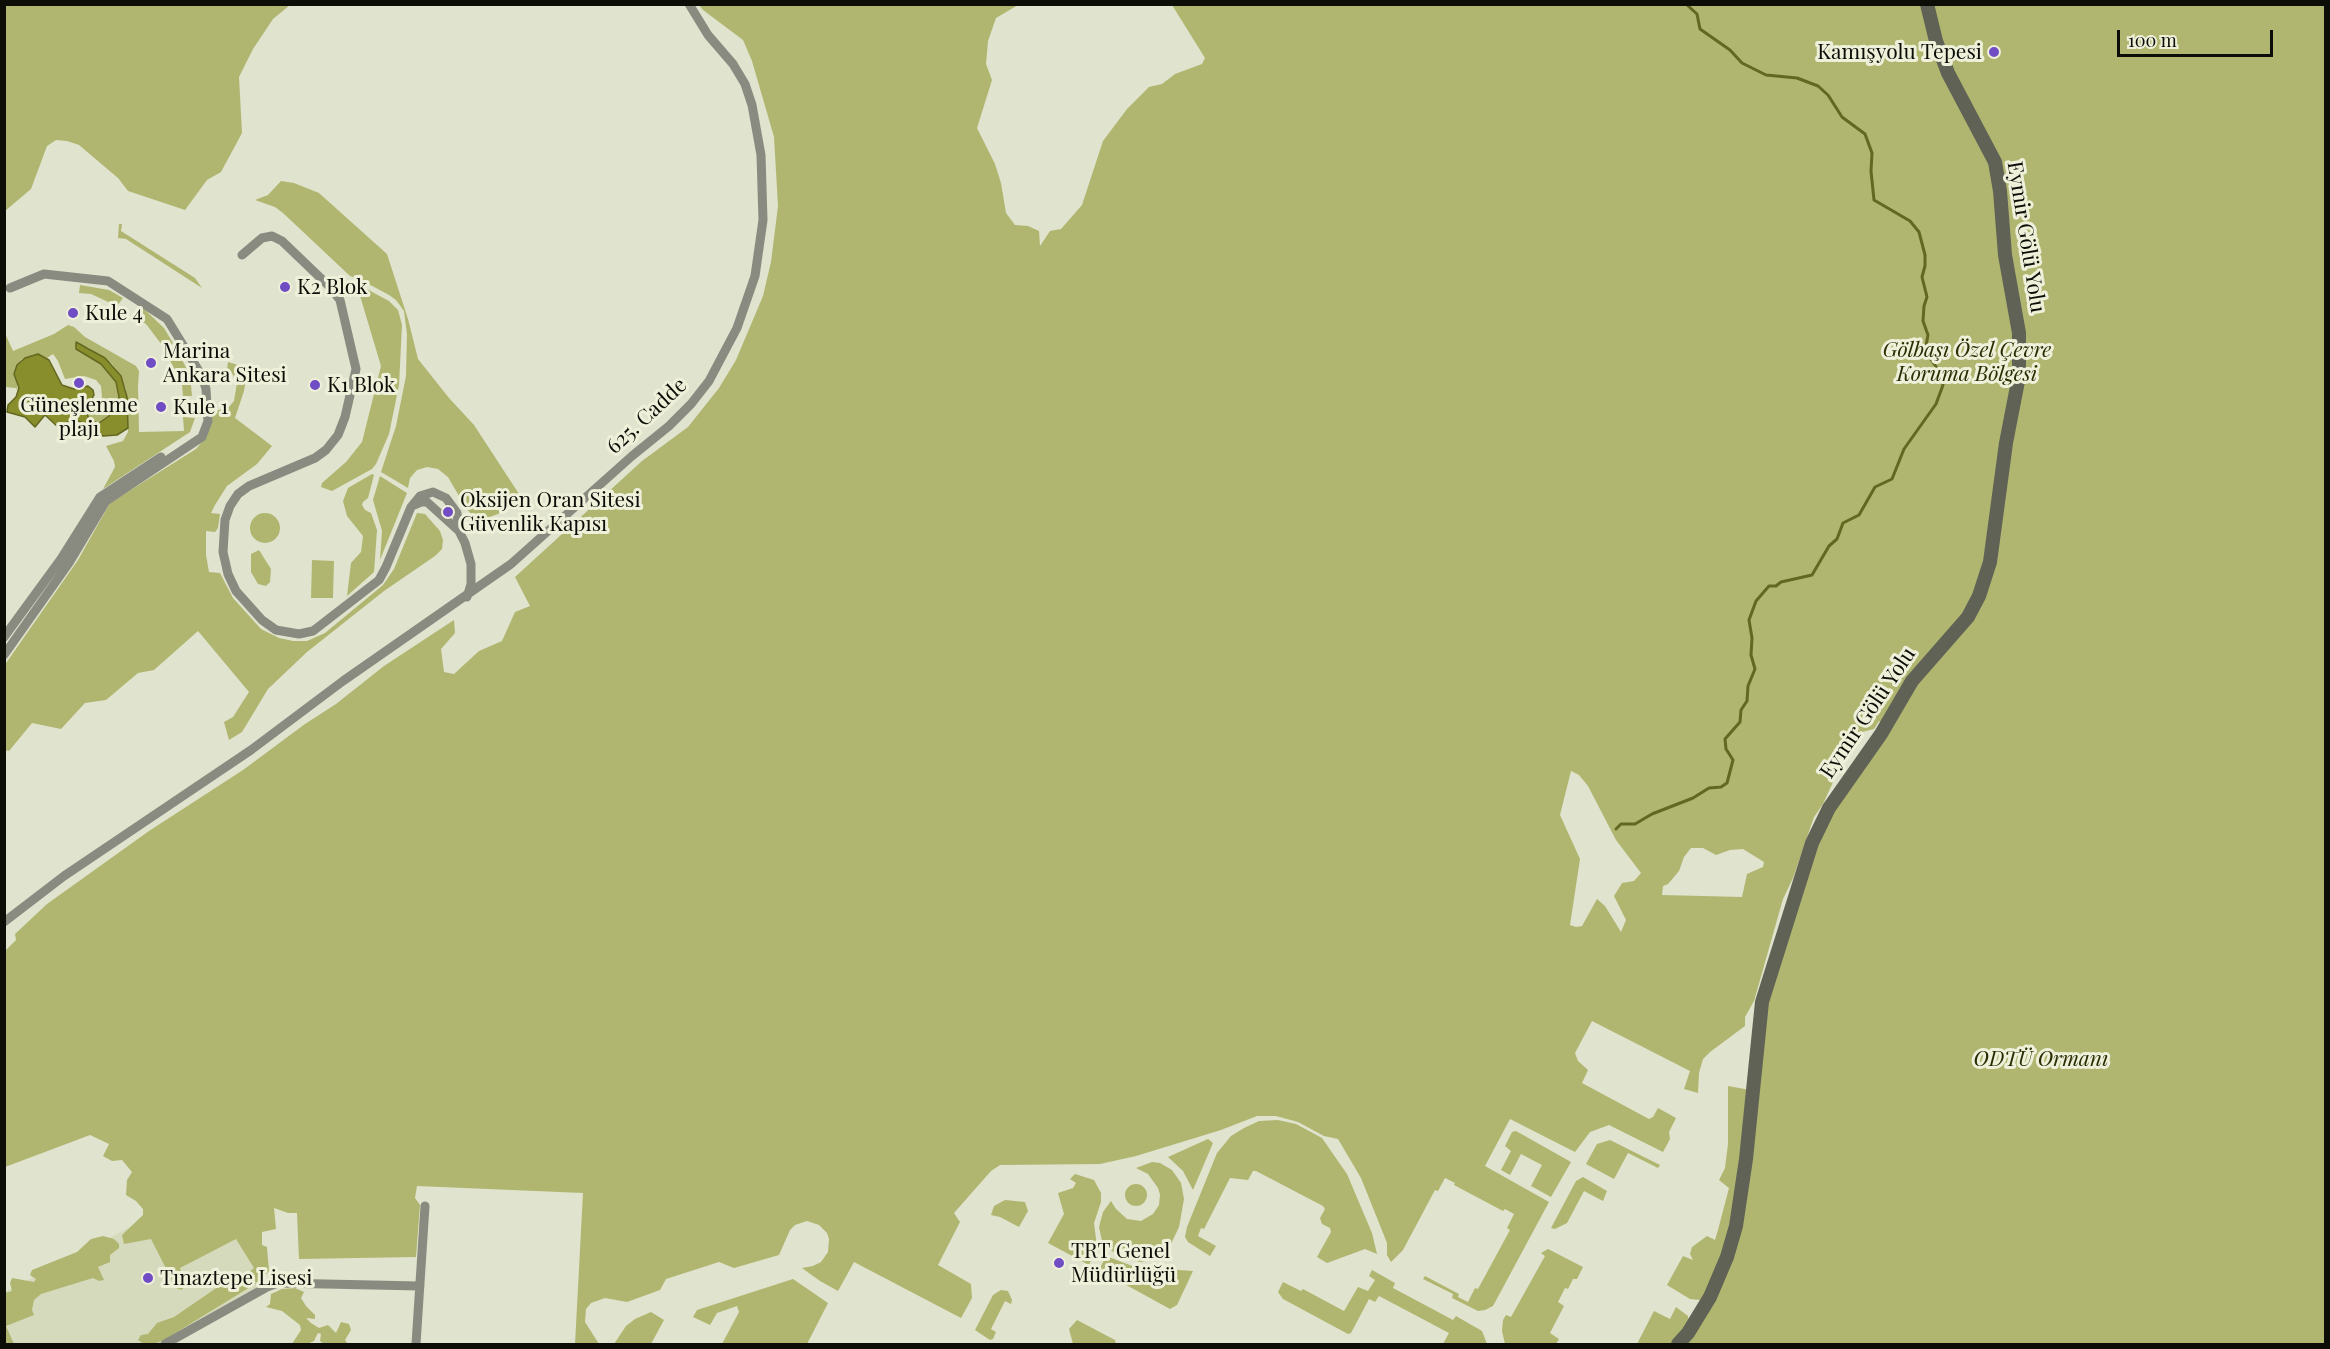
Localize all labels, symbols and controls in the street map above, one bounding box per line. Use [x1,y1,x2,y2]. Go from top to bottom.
scale bar [2120,18,2276,56]
text: 100 m [2128,28,2177,52]
place label: Kamışyolu Tepesi [1817,39,1982,65]
marker: Kamışyolu Tepesi [1987,45,2001,59]
street label: Eymir Gölü Yolu [2002,160,2050,314]
place label: K2 Blok [297,274,368,300]
marker: K2 Blok [278,280,292,294]
place label: Kule 4 [85,300,143,326]
marker: Kule 4 [66,306,80,320]
park label: Gölbaşı Özel Çevre Koruma Bölgesi [1883,337,2051,387]
place label: Marina Ankara Sitesi [163,338,287,388]
marker: Marina Ankara Sitesi [144,356,158,370]
place label: K1 Blok [327,372,395,398]
street label: 625. Cadde [602,373,692,459]
marker: Güneşlenme plajı [72,376,86,390]
marker: K1 Blok [308,378,322,392]
place label: Güneşlenme plajı [20,392,138,442]
place label: Kule 1 [173,394,228,420]
marker: Kule 1 [154,400,168,414]
place label: Oksijen Oran Sitesi Güvenlik Kapısı [460,487,641,537]
marker: Oksijen Oran Sitesi Güvenlik Kapısı [441,505,455,519]
street label: Eymir Gölü Yolu [1815,643,1921,783]
park label: ODTÜ Ormanı [1974,1046,2108,1072]
place label: TRT Genel Müdürlüğü [1071,1238,1176,1288]
marker: TRT Genel Müdürlüğü [1052,1256,1066,1270]
place label: Tınaztepe Lisesi [160,1265,312,1291]
marker: Tınaztepe Lisesi [141,1271,155,1285]

